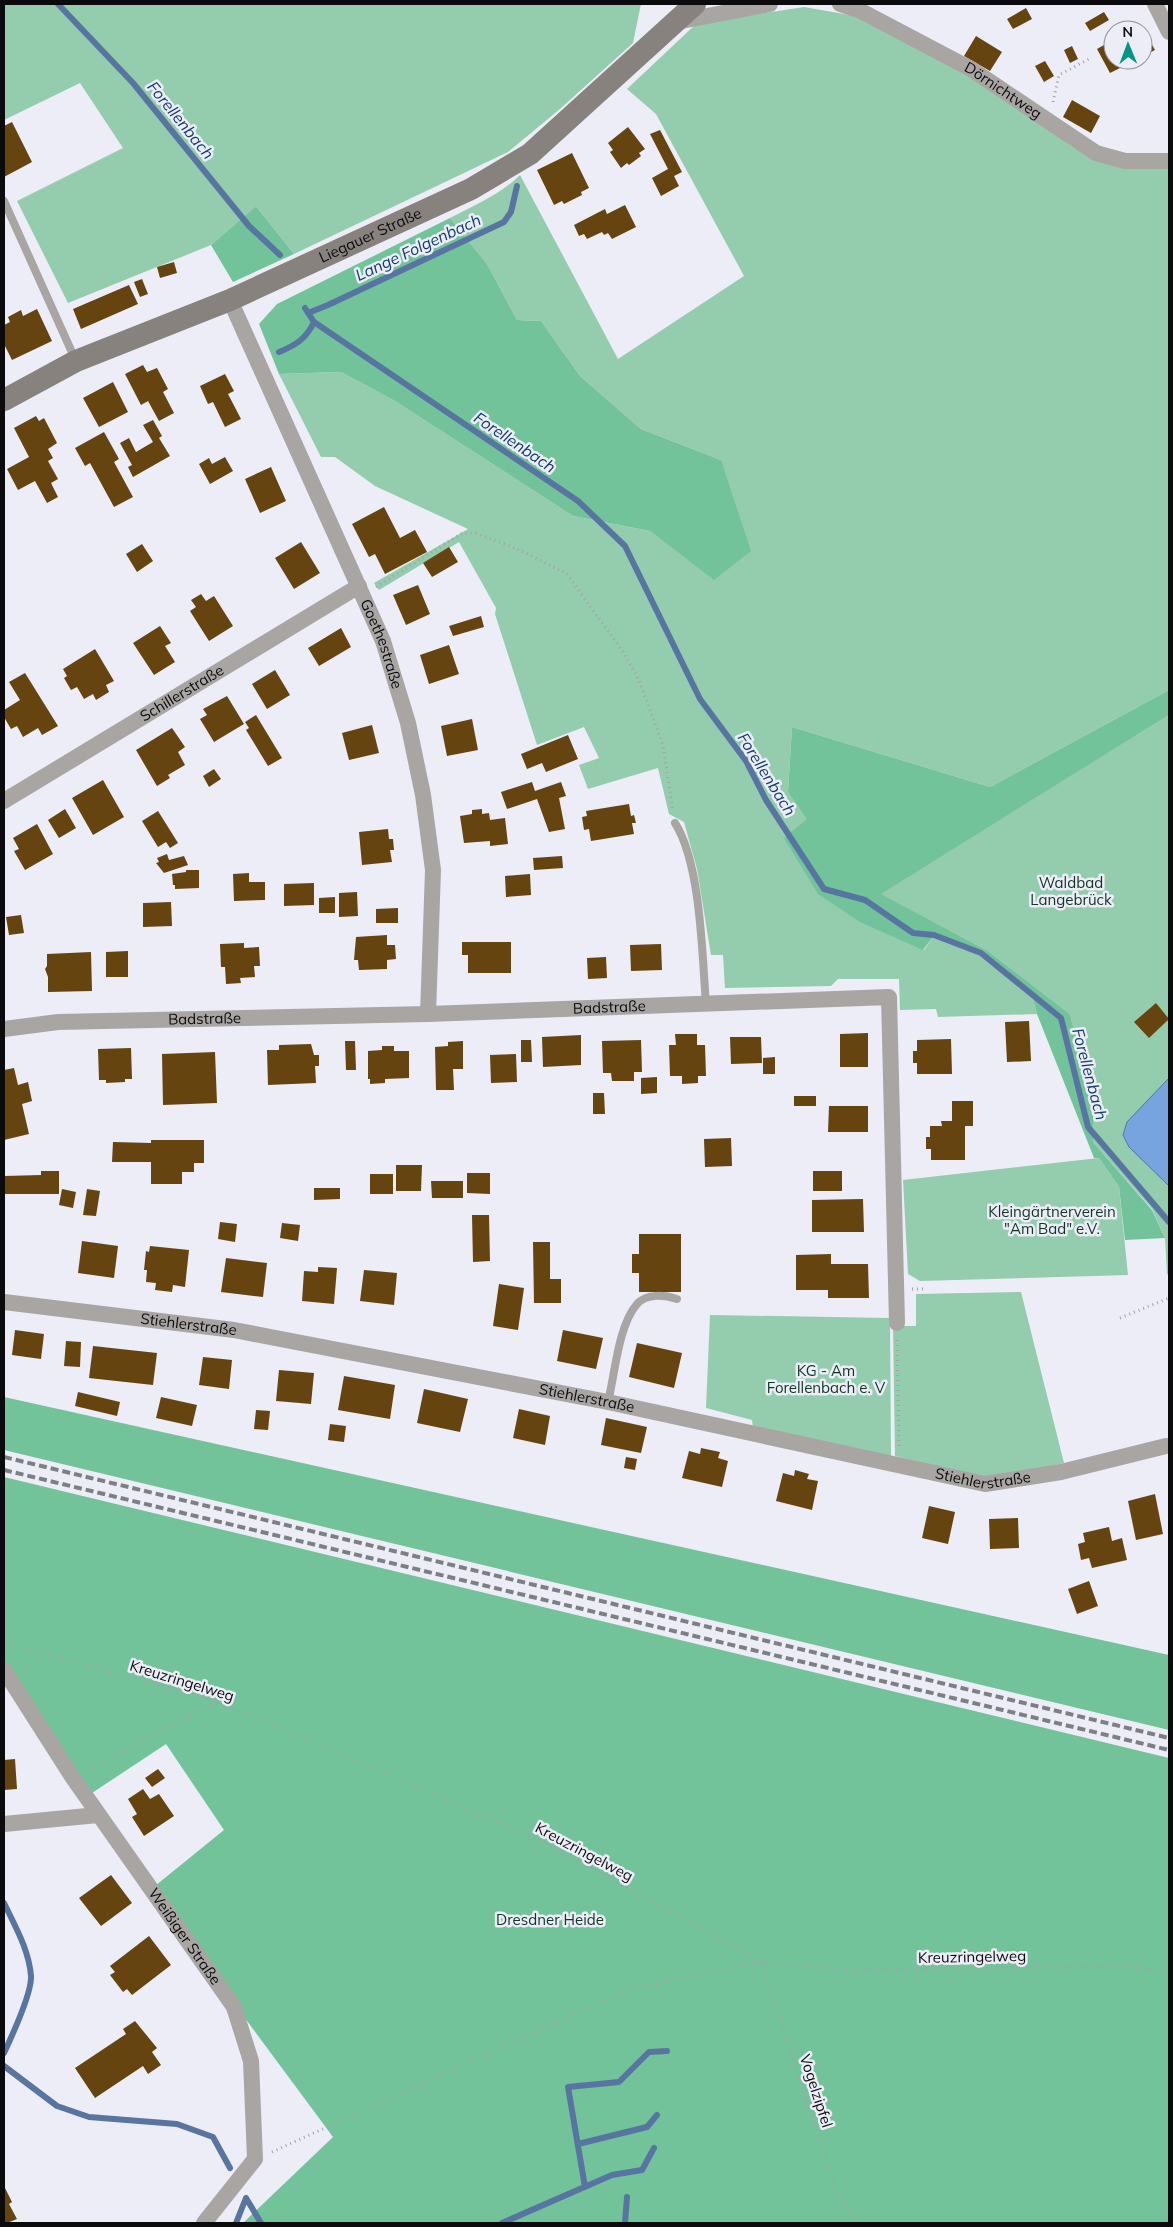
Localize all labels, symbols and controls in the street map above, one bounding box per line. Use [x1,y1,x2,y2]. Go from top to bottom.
north arrow [1103,20,1153,70]
text: N [1122,23,1133,41]
street label: Dörnichtweg [961,57,1046,123]
water label: Forellenbach [144,77,218,163]
street label: Liegauer Straße [316,203,424,267]
water label: Lange Folgenbach [352,209,484,285]
water label: Forellenbach [470,407,560,477]
street label: Goethestraße [356,596,407,691]
street label: Schillerstraße [136,660,227,725]
water label: Forellenbach [733,729,801,819]
park label: Waldbad Langebrück [1030,873,1112,909]
street label: Badstraße [573,996,646,1018]
street label: Badstraße [168,1008,241,1029]
water label: Forellenbach [1068,1026,1112,1122]
park label: Kleingärtnerverein "Am Bad" e.V. [988,1202,1116,1238]
street label: Stiehlerstraße [139,1309,238,1339]
park label: KG - Am Forellenbach e. V [767,1361,886,1397]
street label: Stiehlerstraße [538,1379,636,1417]
street label: Stiehlerstraße [933,1463,1032,1493]
street label: Kreuzringelweg [128,1656,237,1705]
street label: Kreuzringelweg [532,1818,636,1885]
street label: Weißiger Straße [144,1884,225,1988]
park label: Dresdner Heide [496,1910,604,1929]
street label: Kreuzringelweg [918,1946,1026,1967]
street label: Vogelzipfel [796,2052,837,2130]

